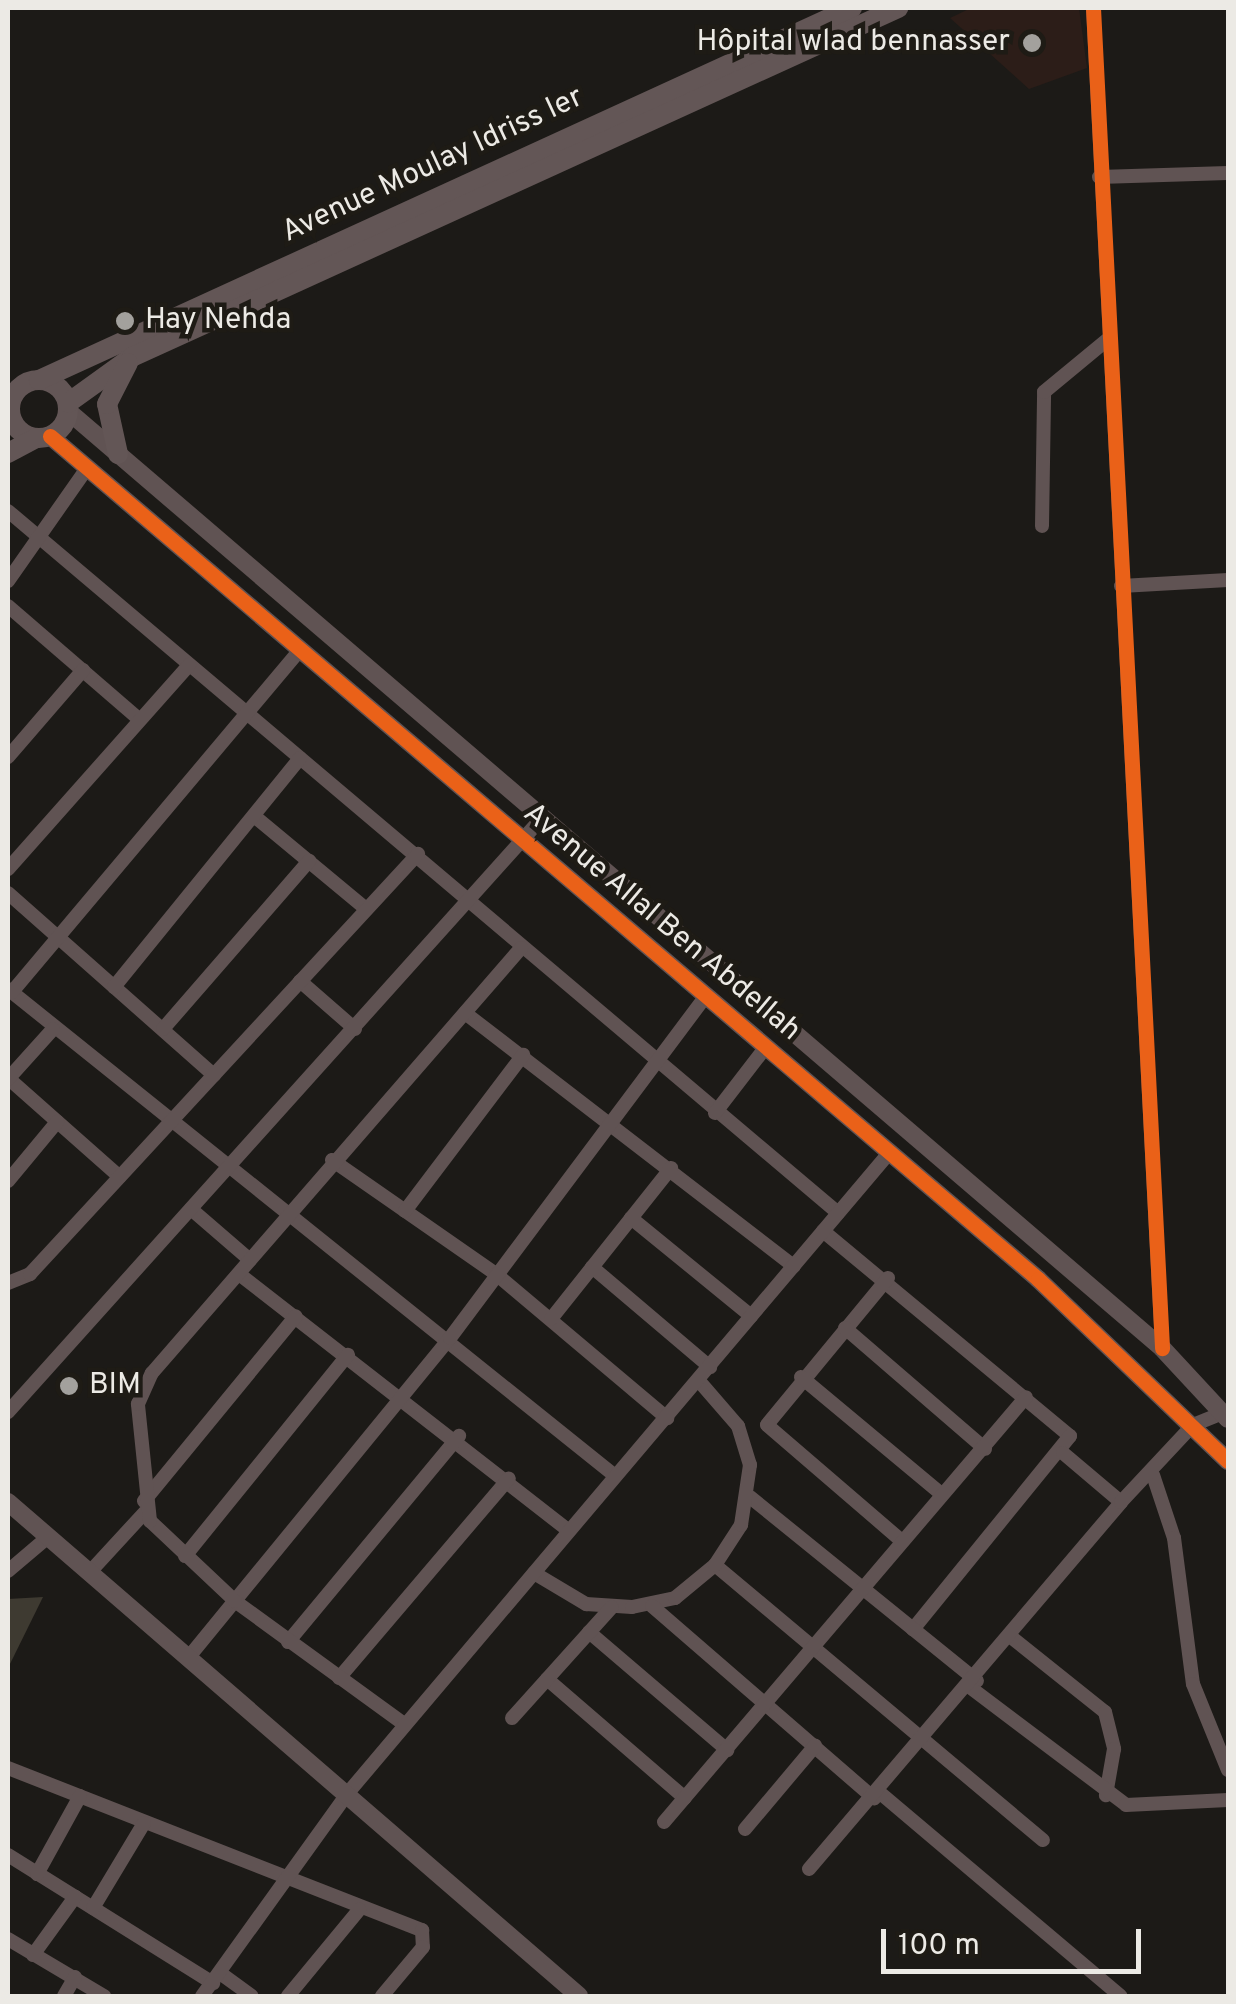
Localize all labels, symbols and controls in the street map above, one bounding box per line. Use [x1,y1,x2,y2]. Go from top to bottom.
place label: Hôpital wlad bennasser [696,25,1010,61]
marker: Hôpital wlad bennasser [1019,30,1045,56]
street label: Avenue Moulay Idriss Ier [277,80,589,252]
place label: Hay Nehda [145,303,291,339]
marker: Hay Nehda [114,310,136,332]
street label: Avenue Allal Ben Abdellah [514,796,808,1050]
place label: BIM [89,1368,141,1404]
marker: BIM [58,1375,80,1397]
scale bar [886,1909,1146,1971]
text: 100 m [898,1928,980,1965]

